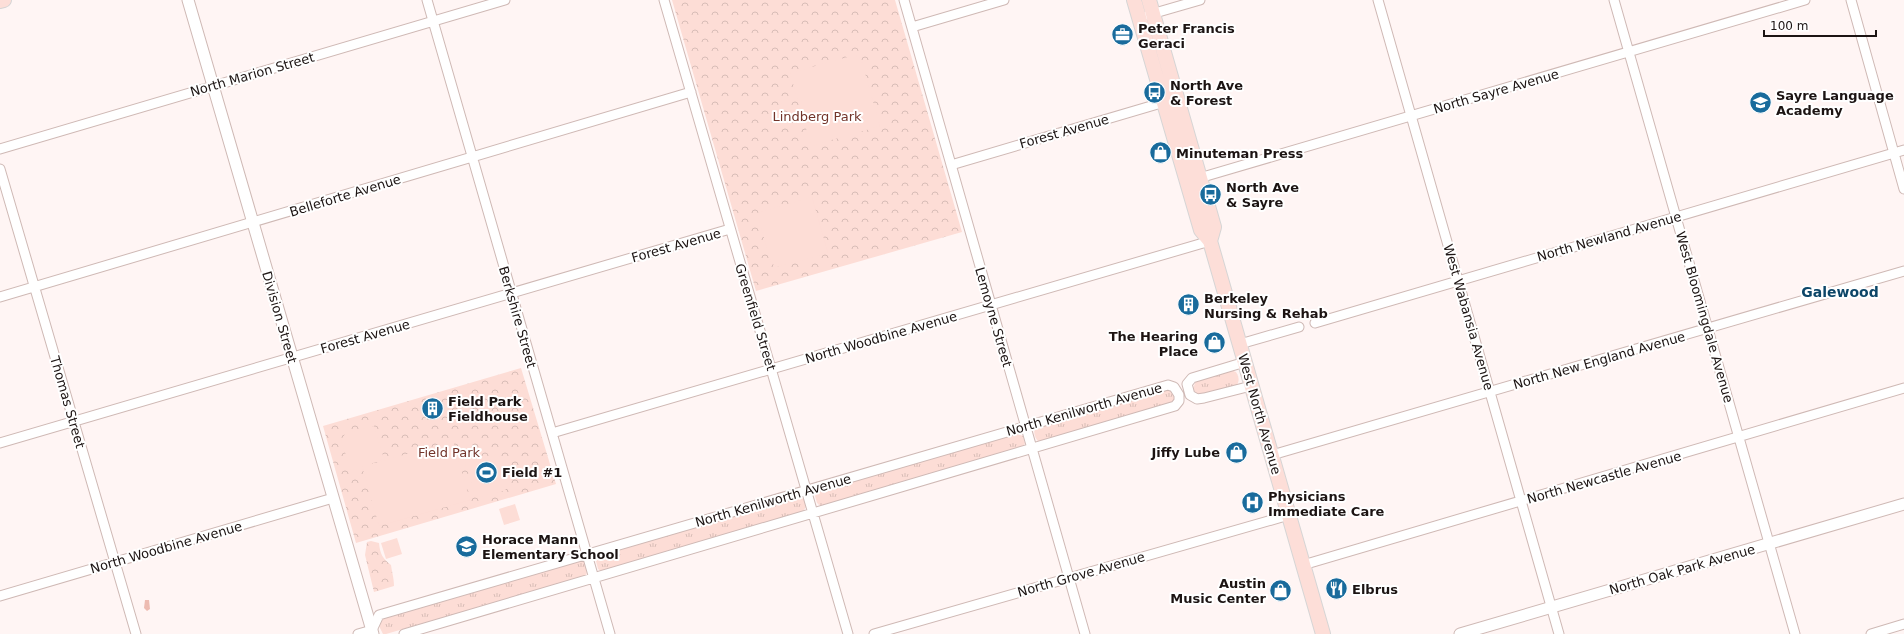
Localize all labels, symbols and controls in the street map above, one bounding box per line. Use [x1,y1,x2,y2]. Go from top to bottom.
scale bar [1764,12,1876,38]
text: 100 m [1770,19,1808,33]
place label: Peter Francis Geraci [1138,21,1235,51]
office icon: Peter Francis Geraci [1109,22,1135,48]
street label: North Marion Street [188,50,316,99]
street label: North Sayre Avenue [1432,66,1561,117]
place label: North Ave & Forest [1170,78,1243,108]
bus stop icon: North Ave & Forest [1141,79,1167,105]
place label: Sayre Language Academy [1776,88,1894,118]
school or university icon: Sayre Language Academy [1748,89,1774,115]
park label: Lindberg Park [772,109,862,124]
street label: Forest Avenue [1018,112,1111,151]
shop icon: Minuteman Press [1148,140,1174,166]
place label: Minuteman Press [1176,146,1304,161]
street label: Belleforte Avenue [288,171,403,220]
place label: North Ave & Sayre [1226,180,1299,210]
bus stop icon: North Ave & Sayre [1197,181,1223,207]
street label: North Newland Avenue [1535,209,1683,264]
street label: Forest Avenue [630,226,723,265]
street label: West Bloomingdale Avenue [1673,230,1736,405]
street label: West Wabansia Avenue [1440,242,1497,392]
street label: Greenfield Street [732,262,779,372]
street label: Berkshire Street [496,265,539,370]
street label: Lemoyne Street [972,265,1015,369]
street label: Division Street [259,269,300,365]
district label: Galewood [1801,284,1879,300]
place label: Berkeley Nursing & Rehab [1204,291,1328,321]
building icon: Berkeley Nursing & Rehab [1175,292,1201,318]
street label: North Woodbine Avenue [803,309,959,366]
street label: Forest Avenue [319,317,412,356]
place label: The Hearing Place [1109,329,1198,359]
street label: North New England Avenue [1511,329,1687,392]
shop icon: The Hearing Place [1201,330,1227,356]
street label: West North Avenue [1235,352,1284,476]
street label: Thomas Street [47,353,88,450]
street label: North Kenilworth Avenue [1004,380,1164,439]
place label: Field Park Fieldhouse [448,394,528,424]
building icon: Field Park Fieldhouse [420,395,446,421]
shop icon: Jiffy Lube [1223,439,1249,465]
park label: Field Park [418,445,481,460]
place label: Jiffy Lube [1151,445,1220,460]
street label: North Newcastle Avenue [1525,448,1683,507]
sports icon: Field #1 [473,459,499,485]
place label: Field #1 [502,465,562,480]
street label: North Kenilworth Avenue [693,471,853,530]
place label: Physicians Immediate Care [1268,489,1385,519]
hospital icon: Physicians Immediate Care [1240,490,1266,516]
street label: North Woodbine Avenue [88,519,244,576]
place label: Horace Mann Elementary School [482,532,619,562]
school or university icon: Horace Mann Elementary School [453,533,479,559]
street label: North Oak Park Avenue [1608,541,1757,597]
street label: North Grove Avenue [1016,549,1147,600]
place label: Austin Music Center [1170,576,1267,606]
restaurant icon: Elbrus [1323,576,1349,602]
shop icon: Austin Music Center [1268,577,1294,603]
place label: Elbrus [1352,582,1398,597]

